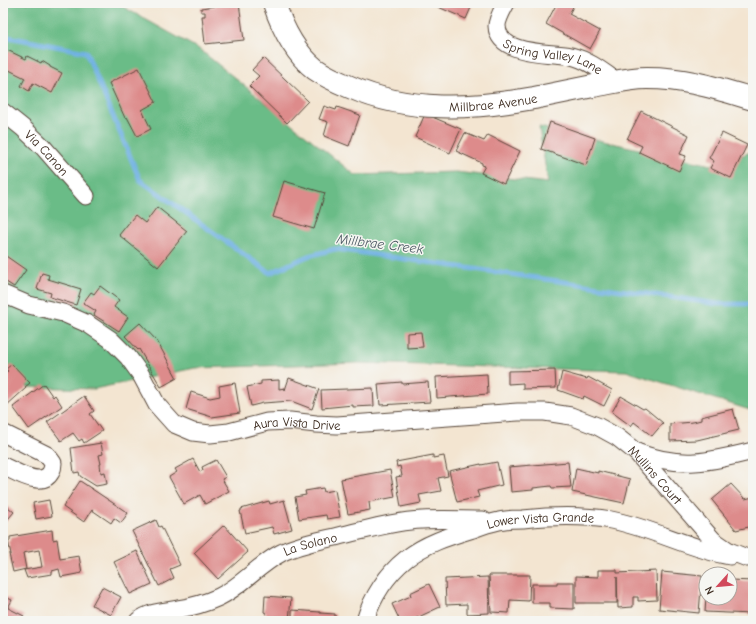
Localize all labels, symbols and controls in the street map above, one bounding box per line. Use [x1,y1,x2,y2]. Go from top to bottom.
street label: Spring Valley Lane [500,35,606,77]
street label: Millbrae Avenue [449,90,539,114]
street label: Via Canon [22,127,72,178]
water label: Millbrae Creek [335,230,425,258]
street label: Aura Vista Drive [251,414,341,433]
street label: Mullins Court [626,442,686,508]
street label: Lower Vista Grande [485,509,595,531]
street label: La Solano [281,529,339,558]
north arrow [698,566,738,606]
text: N [702,584,717,596]

